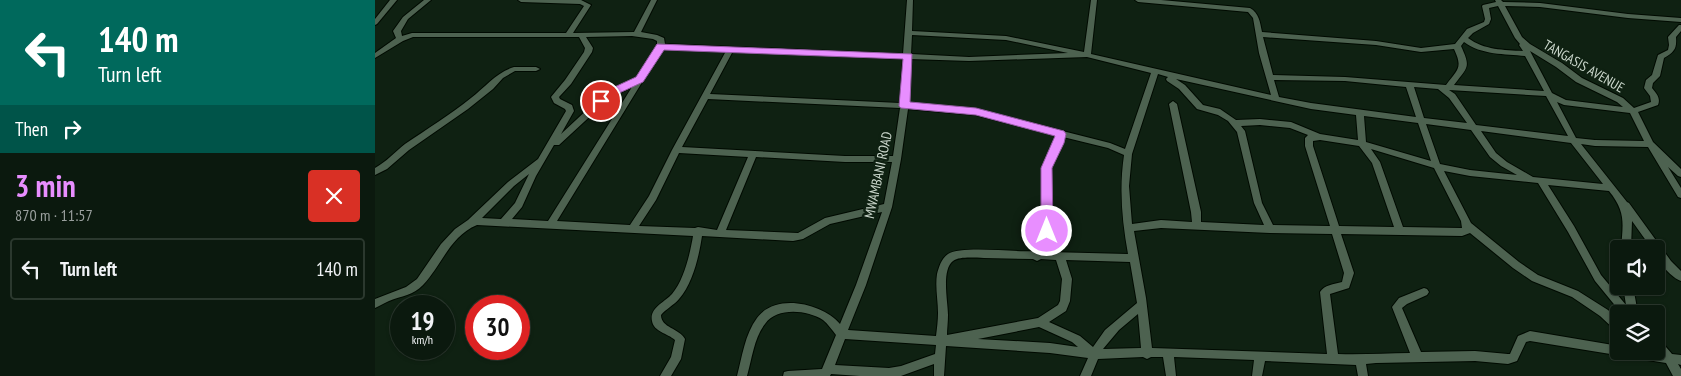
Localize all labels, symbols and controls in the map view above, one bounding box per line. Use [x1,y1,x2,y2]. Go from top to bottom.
text: 140 m [98,16,179,62]
icon: left [15,20,80,85]
street label: TANGASIS AVENUE [1540,36,1628,96]
text: Turn left [98,60,162,88]
pin [580,80,622,122]
icon: arrive [587,87,615,115]
icon: right [58,115,86,143]
text: Then [15,117,48,141]
street label: MWAMBANI ROAD [860,130,896,220]
text: 3 min [15,166,76,205]
button: close [308,170,360,222]
position arrow [1020,204,1072,256]
text: 870 m · 11:57 [15,205,93,225]
map controls [1610,240,1665,360]
button: sound [1610,240,1665,295]
icon: left [17,255,45,283]
text: Turn left [60,257,117,281]
text: 140 m [316,257,358,281]
speed limit sign: 30 [465,295,530,360]
text: 19 [411,305,434,337]
button: layers [1610,305,1665,360]
text: km/h [412,332,433,347]

